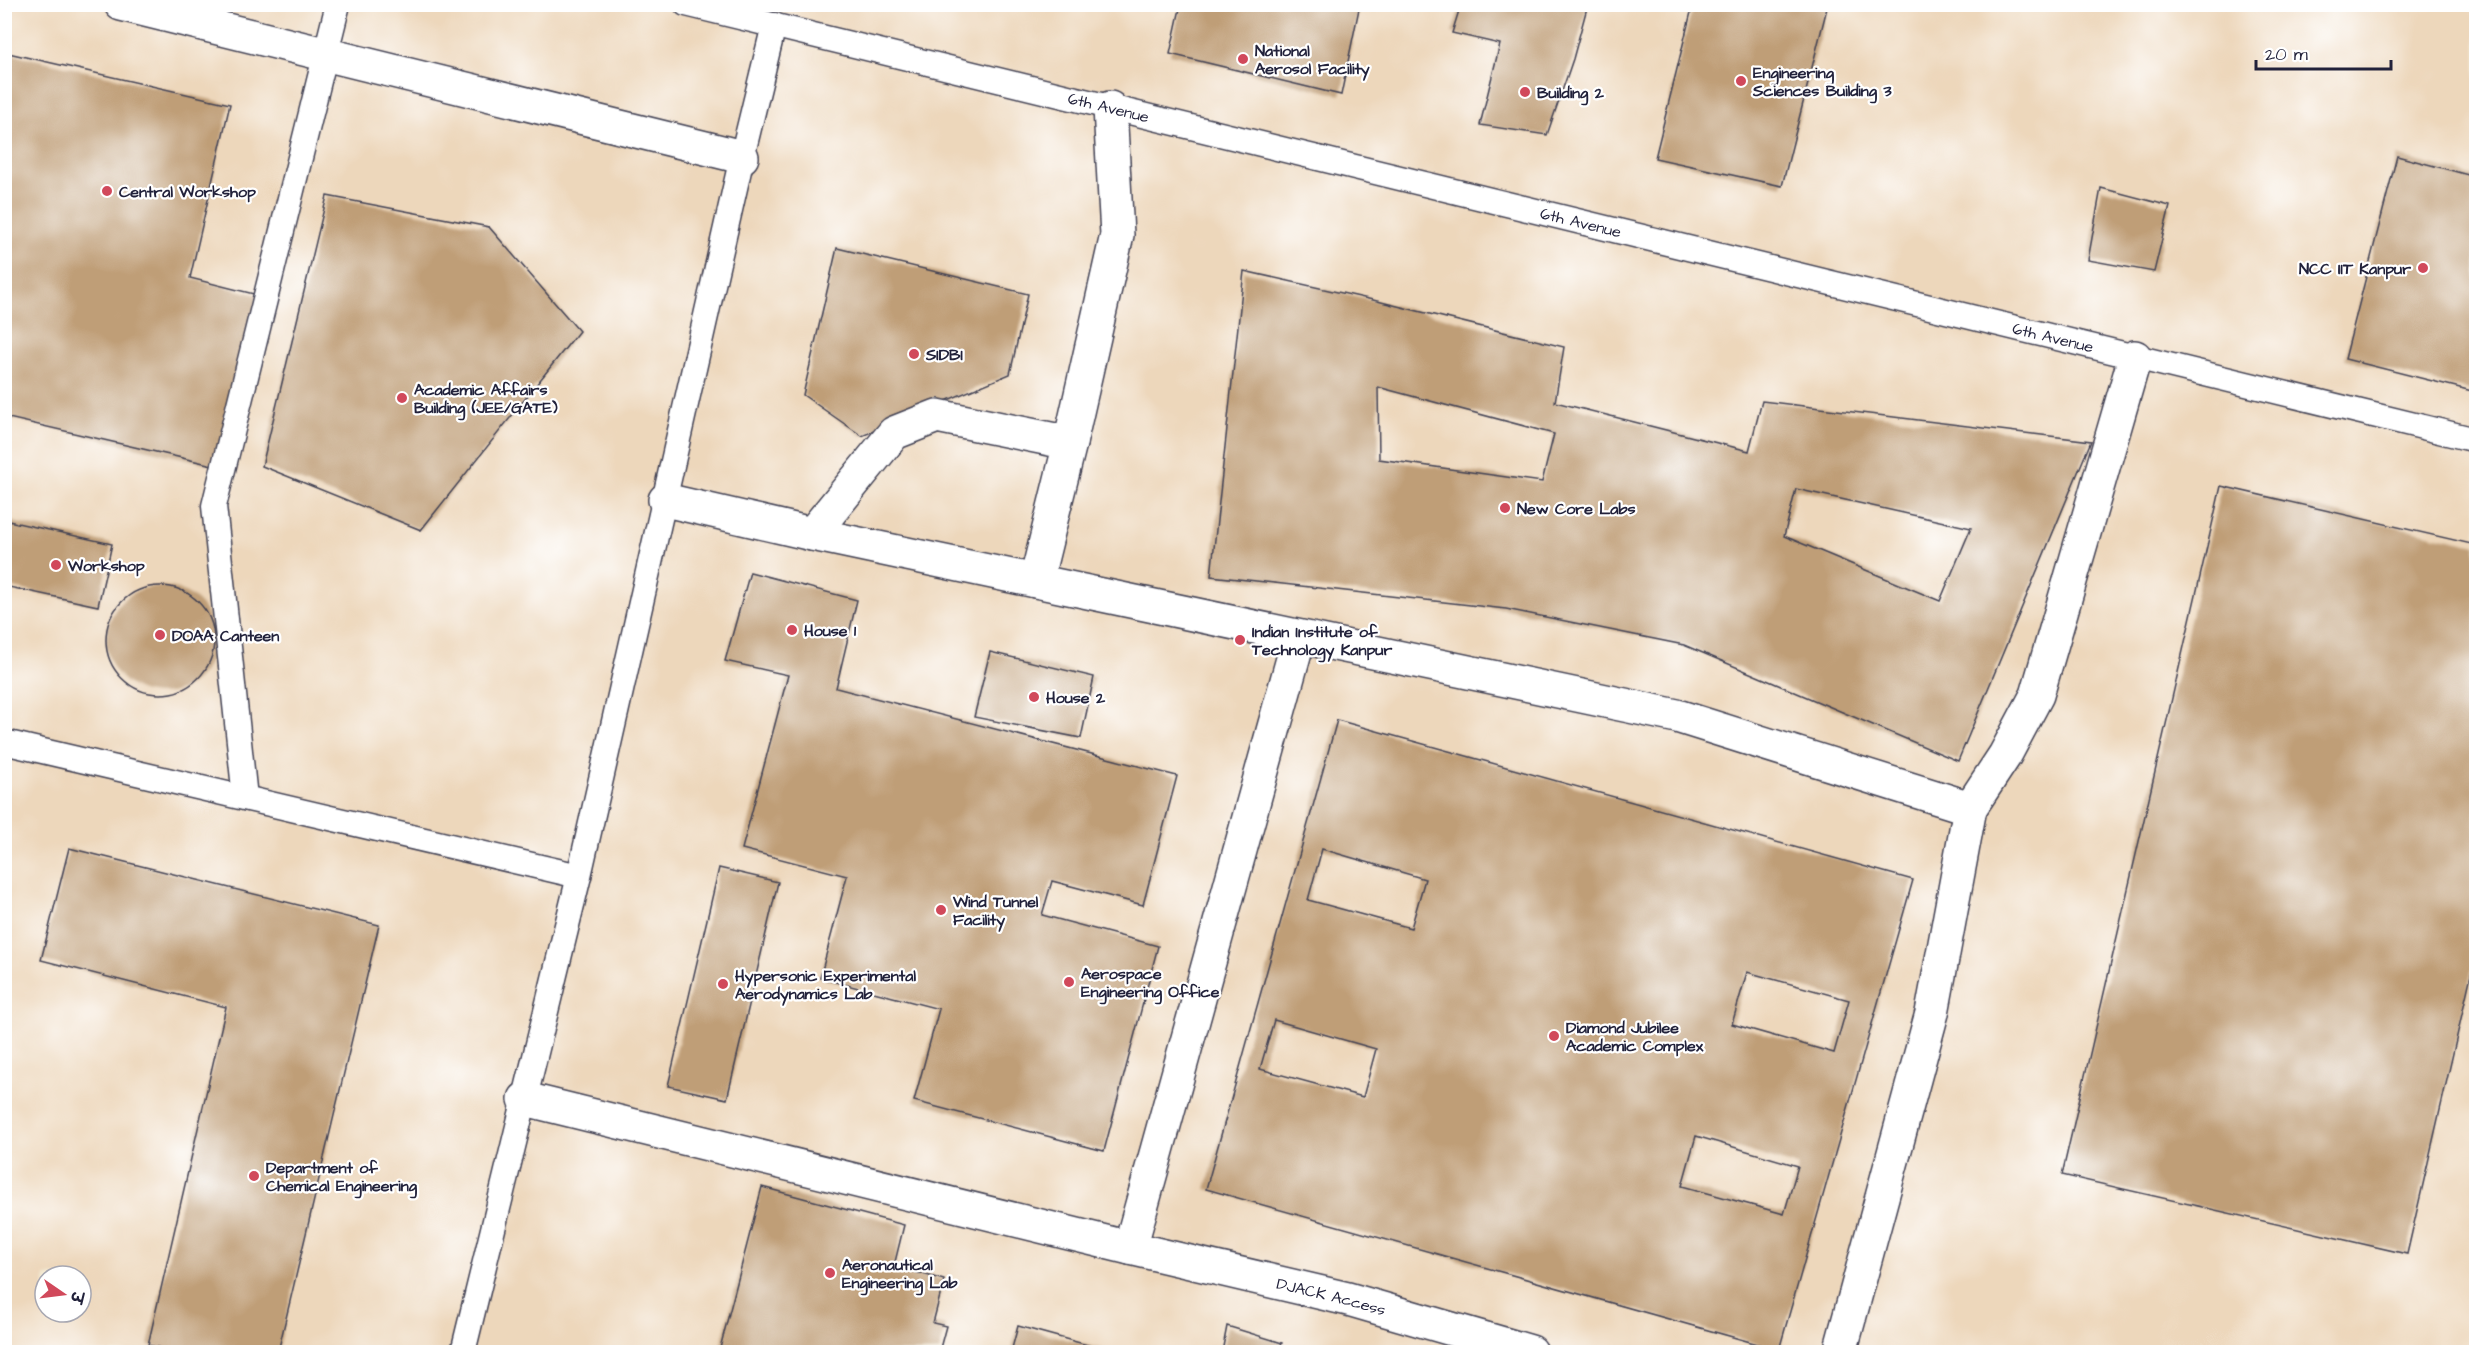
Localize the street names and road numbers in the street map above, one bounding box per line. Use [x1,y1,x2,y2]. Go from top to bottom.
street label: 6th Avenue [1066,87,1152,128]
street label: 6th Avenue [1538,202,1624,243]
street label: 6th Avenue [2010,317,2096,359]
street label: DJACK Access [1274,1273,1388,1321]

